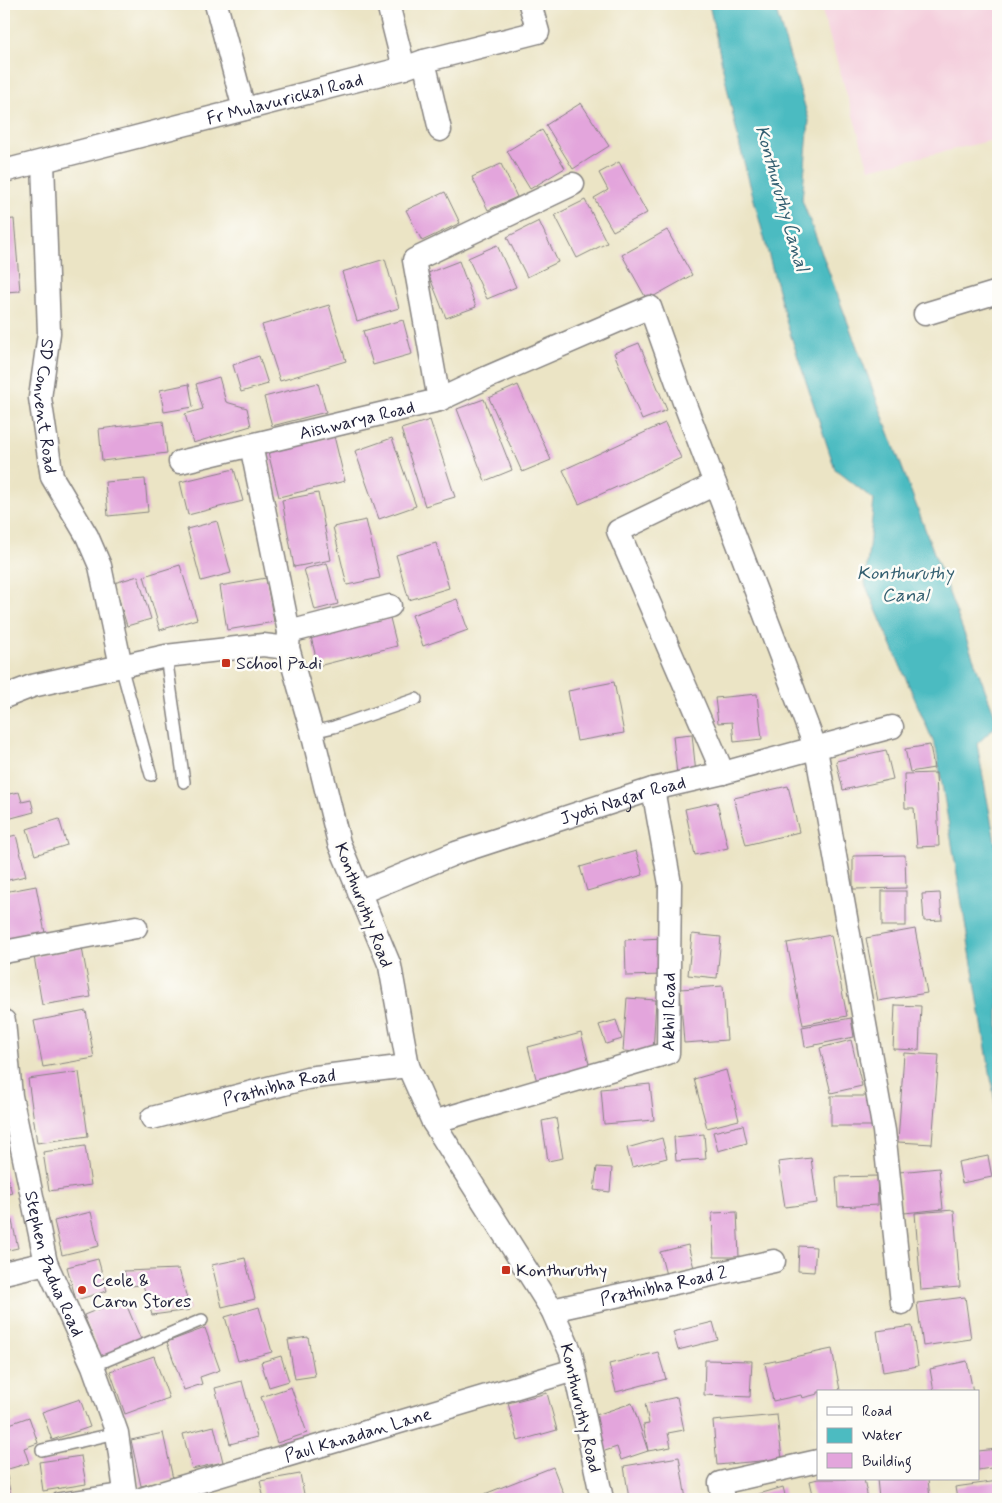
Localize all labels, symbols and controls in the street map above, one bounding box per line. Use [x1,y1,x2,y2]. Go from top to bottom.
street label: Fr Mulavurickal Road [204,68,366,131]
water label: Konthuruthy Canal [749,123,815,276]
street label: SD Convent Road [27,337,62,475]
street label: Aishwarya Road [297,395,417,446]
water label: Konthuruthy Canal [857,561,955,608]
place label: School Padi [236,652,322,676]
marker: School Padi [220,657,232,669]
street label: Jyoti Nagar Road [557,771,688,831]
street label: Konthuruthy Road [328,839,398,971]
street label: Akhil Road [657,972,682,1051]
street label: Prathibha Road [220,1064,337,1112]
street label: Stephen Padua Road [18,1189,89,1341]
place label: Konthuruthy [516,1259,607,1283]
street label: Prathibha Road 2 [598,1261,729,1312]
marker: Konthuruthy [500,1264,512,1276]
place label: Ceole & Caron Stores [92,1269,191,1314]
marker: Ceole & Caron Stores [76,1284,88,1296]
street label: Konthuruthy Road [553,1341,607,1475]
legend [817,1390,980,1480]
street label: Paul Kanadan Lane [282,1402,434,1469]
text: Road [862,1402,892,1422]
text: Water [862,1426,902,1446]
text: Building [862,1452,912,1473]

